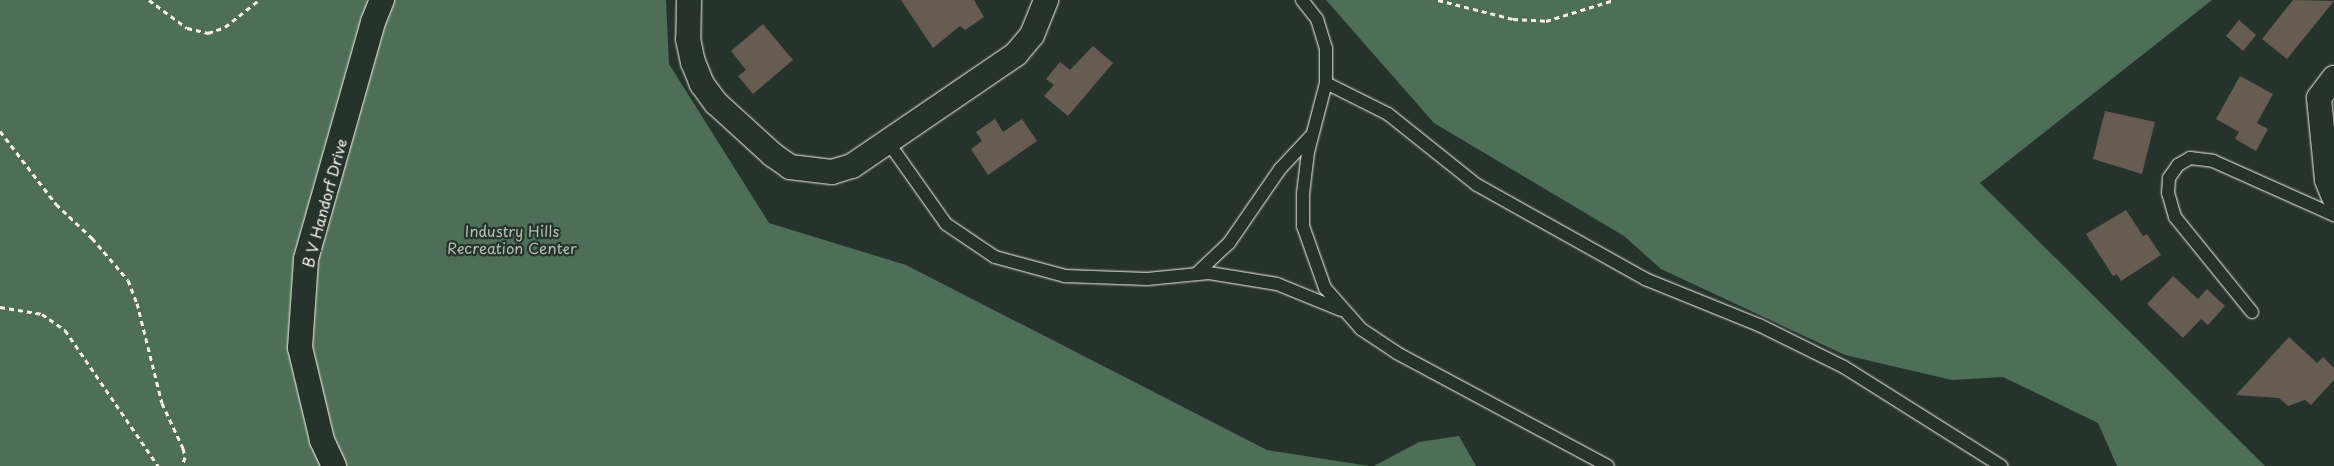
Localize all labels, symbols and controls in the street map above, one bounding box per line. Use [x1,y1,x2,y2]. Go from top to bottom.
street label: B V Handorf Drive [298,136,350,270]
park label: Industry Hills Recreation Center [447,221,577,256]

